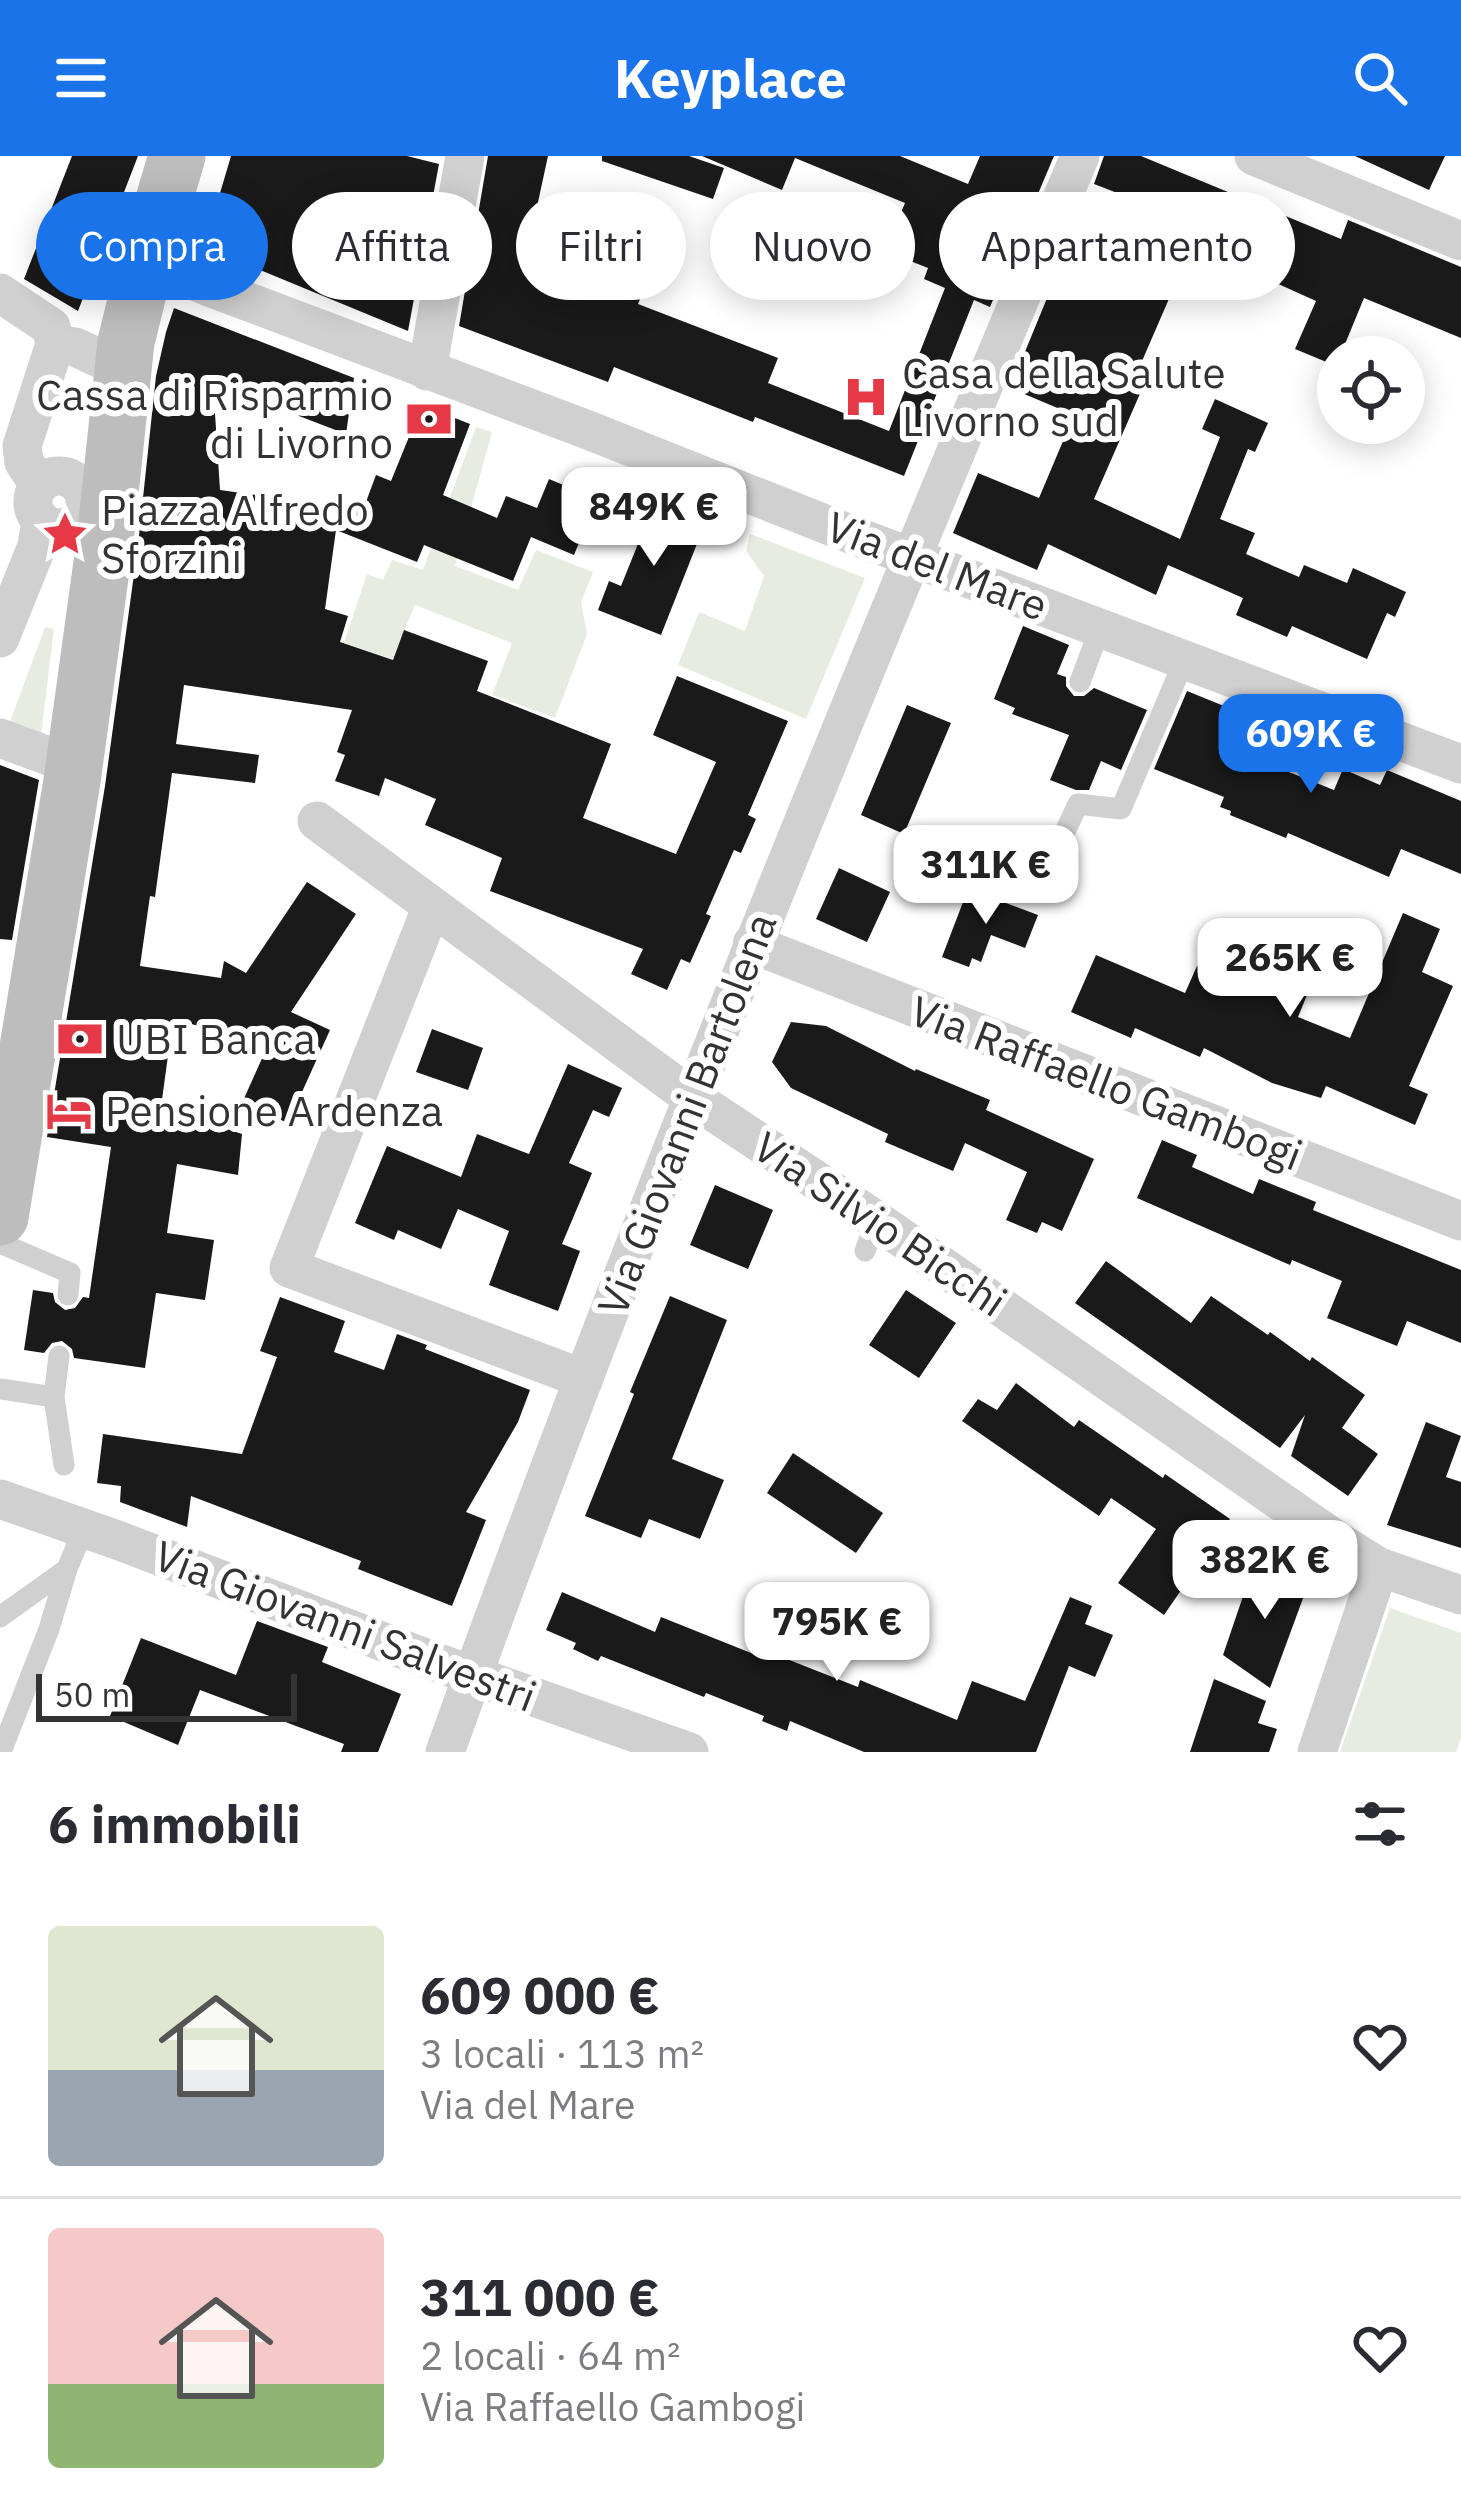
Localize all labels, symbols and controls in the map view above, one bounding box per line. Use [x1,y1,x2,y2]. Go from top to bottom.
text: Keyplace [614,43,847,113]
icon: menu [48,45,114,111]
icon: search [1347,45,1413,111]
chip: Compra [36,192,268,300]
chip: Affitta [292,192,492,300]
chip: Filtri [516,192,686,300]
chip: Nuovo [710,192,915,300]
chip: Appartamento [939,192,1295,300]
map controls [1317,336,1425,444]
button: locate [1317,336,1425,444]
place label: Casa della Salute Livorno sud [902,345,1225,448]
place label: Cassa di Risparmio di Livorno [36,367,393,470]
hospital icon: Casa della Salute Livorno sud [841,372,891,422]
bank icon: Cassa di Risparmio di Livorno [404,394,454,444]
pin: 849K € [556,467,752,569]
text: 849K € [588,480,720,531]
place label: Piazza Alfredo Sforzini [101,482,369,585]
street label: Via del Mare [819,498,1055,633]
place icon: Piazza Alfredo Sforzini [40,509,90,559]
pin: 609K € [1213,694,1409,796]
text: 609K € [1245,707,1377,758]
pin: 311K € [888,825,1084,927]
text: 311K € [920,838,1052,889]
street label: Via Giovanni Bartolena [584,905,789,1323]
pin: 265K € [1192,918,1388,1020]
text: 265K € [1224,931,1356,982]
street label: Via Raffaello Gambogi [903,983,1310,1183]
place label: UBI Banca [116,1011,316,1066]
bank icon: UBI Banca [55,1014,105,1064]
place label: Pensione Ardenza [105,1083,443,1138]
hotel icon: Pensione Ardenza [44,1086,94,1136]
street label: Via Silvio Bicchi [743,1119,1017,1328]
pin: 382K € [1167,1520,1363,1622]
street label: Via Giovanni Salvestri [147,1527,544,1724]
text: 382K € [1199,1533,1331,1584]
pin: 795K € [739,1582,935,1684]
text: 795K € [771,1595,903,1646]
scale bar [36,1668,297,1721]
text: 50 m [54,1673,130,1716]
text: 6 immobili [48,1791,301,1857]
icon: filters [1347,1791,1413,1857]
text: 609 000 € [420,1962,660,2028]
icon: home [144,1974,288,2118]
icon: heart [1347,2013,1413,2079]
text: 3 locali · 113 m² [420,2028,704,2079]
text: Via del Mare [420,2079,635,2130]
text: 311 000 € [420,2264,660,2330]
icon: home [144,2276,288,2420]
icon: heart [1347,2315,1413,2381]
text: 2 locali · 64 m² [420,2330,681,2381]
text: Via Raffaello Gambogi [420,2381,805,2432]

